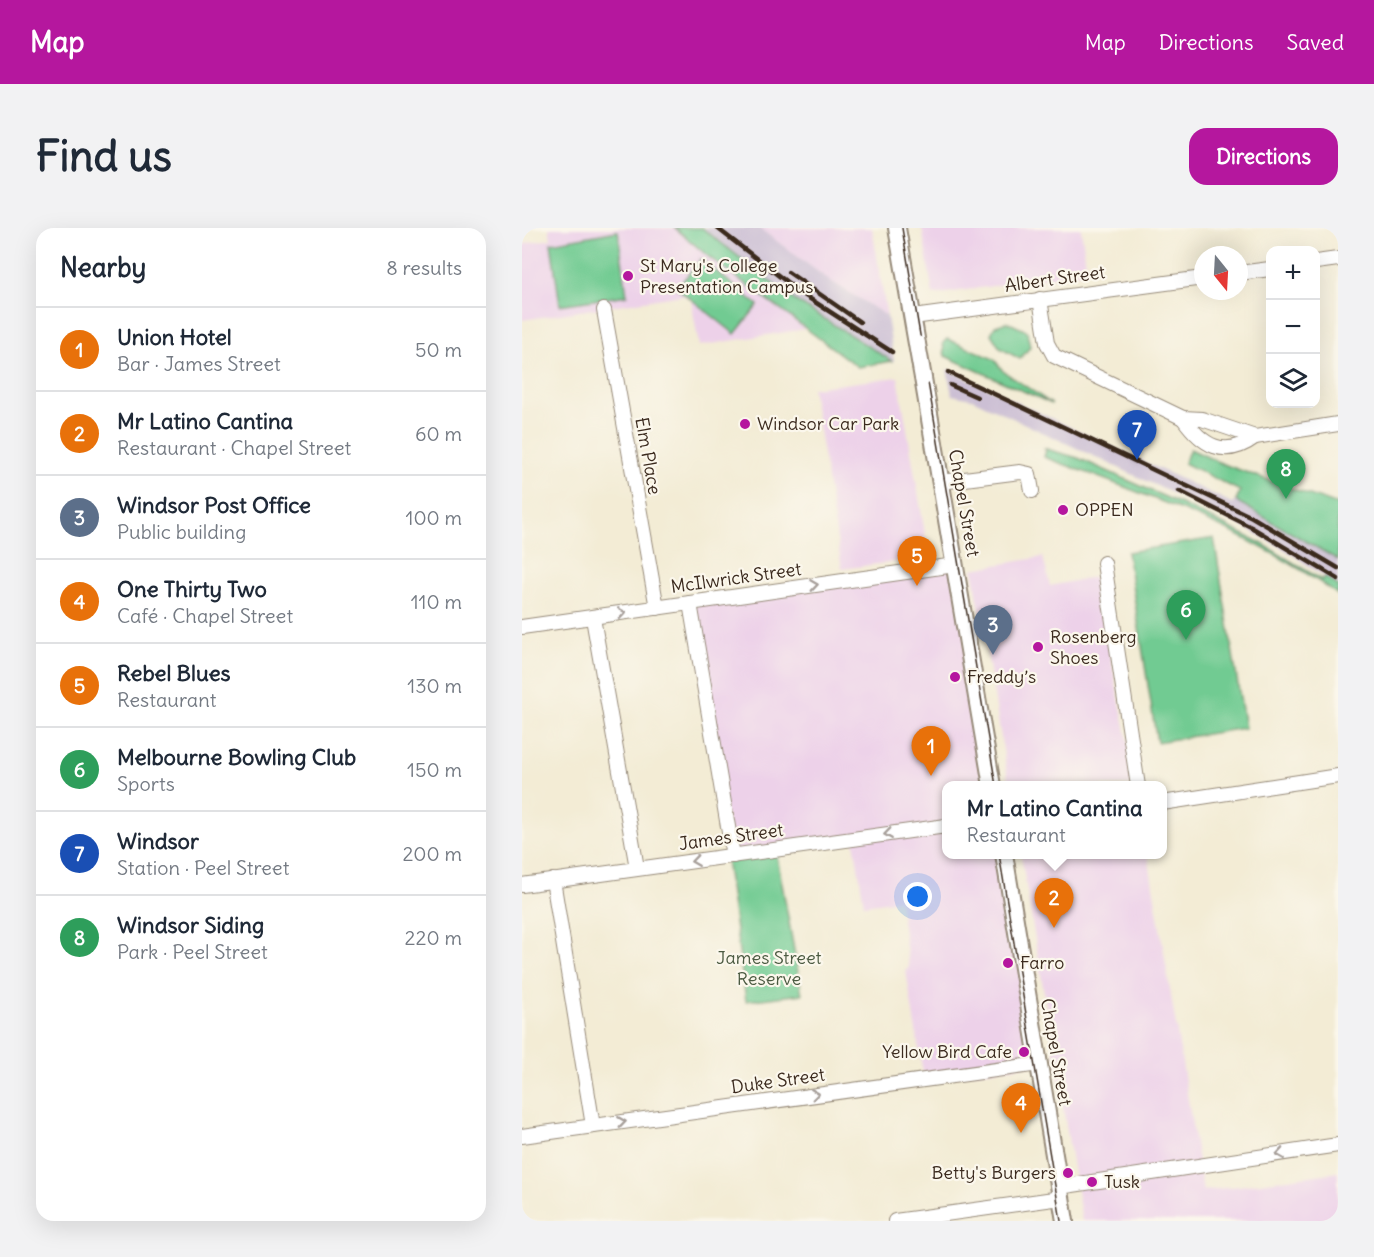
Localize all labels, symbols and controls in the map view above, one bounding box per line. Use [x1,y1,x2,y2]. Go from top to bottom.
text: Map [30,24,84,60]
text: Map [1085,29,1126,56]
text: Directions [1159,29,1253,56]
text: Saved [1286,29,1344,56]
button: Directions [1189,128,1338,185]
text: Find us [36,130,172,182]
north arrow [1194,246,1248,300]
map controls [1266,246,1320,408]
button: + [1266,246,1320,300]
text: Nearby [60,251,146,284]
place label: St Mary's College Presentation Campus [640,254,813,298]
text: 8 results [386,255,462,280]
street label: Albert Street [1003,260,1107,297]
marker: St Mary's College Presentation Campus [621,269,635,283]
button: − [1266,300,1320,354]
text: Union Hotel [117,323,232,351]
text: 1 [76,337,83,362]
text: 50 m [415,337,462,362]
text: Bar · James Street [117,351,281,376]
button: layers [1266,354,1320,408]
text: Mr Latino Cantina [117,407,293,435]
pin: 7 [1118,410,1156,460]
place label: Windsor Car Park [757,412,899,435]
street label: Elm Place [630,415,667,496]
marker: Windsor Car Park [738,417,752,431]
text: 2 [74,421,85,446]
text: 60 m [415,421,462,446]
text: Restaurant · Chapel Street [117,435,351,460]
street label: Chapel Street [944,447,985,558]
pin: 8 [1266,450,1305,499]
text: Windsor Post Office [117,491,311,519]
place label: OPPEN [1075,498,1134,521]
marker: OPPEN [1056,503,1070,517]
text: 3 [74,505,85,530]
text: 100 m [405,505,462,530]
text: Public building [117,519,246,544]
pin: 5 [898,536,936,586]
street label: McIlwrick Street [669,557,803,598]
text: One Thirty Two [117,575,267,603]
one-way arrow [810,580,819,592]
text: 4 [74,589,85,614]
text: 110 m [411,589,462,614]
pin: 6 [1166,590,1206,640]
text: Café · Chapel Street [117,603,293,628]
pin: 3 [974,606,1012,655]
one-way arrow [617,608,626,620]
place label: Rosenberg Shoes [1050,625,1137,669]
marker: Rosenberg Shoes [1031,640,1045,654]
text: Rebel Blues [117,659,231,687]
place label: Freddy’s [967,665,1036,688]
marker: Freddy’s [948,670,962,684]
text: 5 [74,673,85,698]
text: 130 m [407,673,462,698]
text: Restaurant [117,687,216,712]
pin: 1 [912,726,950,776]
text: Melbourne Bowling Club [117,743,356,771]
text: 6 [74,757,85,782]
text: 150 m [407,757,462,782]
text: Sports [117,771,175,796]
popup [942,781,1167,859]
text: Mr Latino Cantina [966,794,1143,822]
street label: James Street [677,818,785,855]
text: Restaurant [966,822,1066,847]
text: Windsor [117,827,199,855]
one-way arrow [883,827,893,839]
text: 7 [75,841,84,866]
text: 200 m [402,841,462,866]
one-way arrow [690,854,699,866]
text: Station · Peel Street [117,855,289,880]
pin: 2 [1034,878,1074,928]
your location [903,882,932,911]
text: Windsor Siding [117,911,264,939]
text: 8 [74,925,85,950]
text: 220 m [405,925,462,950]
text: Park · Peel Street [117,939,268,964]
park label: James Street Reserve [716,946,822,990]
place label: Farro [1020,951,1064,974]
marker: Farro [1001,956,1015,970]
street label: Chapel Street [1036,996,1077,1107]
place label: Yellow Bird Cafe [882,1040,1012,1063]
marker: Yellow Bird Cafe [1017,1045,1031,1059]
street label: Duke Street [730,1063,826,1098]
pin: 4 [1002,1084,1040,1133]
one-way arrow [810,1089,819,1101]
one-way arrow [617,1116,626,1128]
one-way arrow [1276,1147,1286,1160]
place label: Betty's Burgers [932,1161,1056,1184]
marker: Betty's Burgers [1061,1166,1075,1180]
place label: Tusk [1104,1170,1140,1193]
marker: Tusk [1085,1175,1099,1189]

